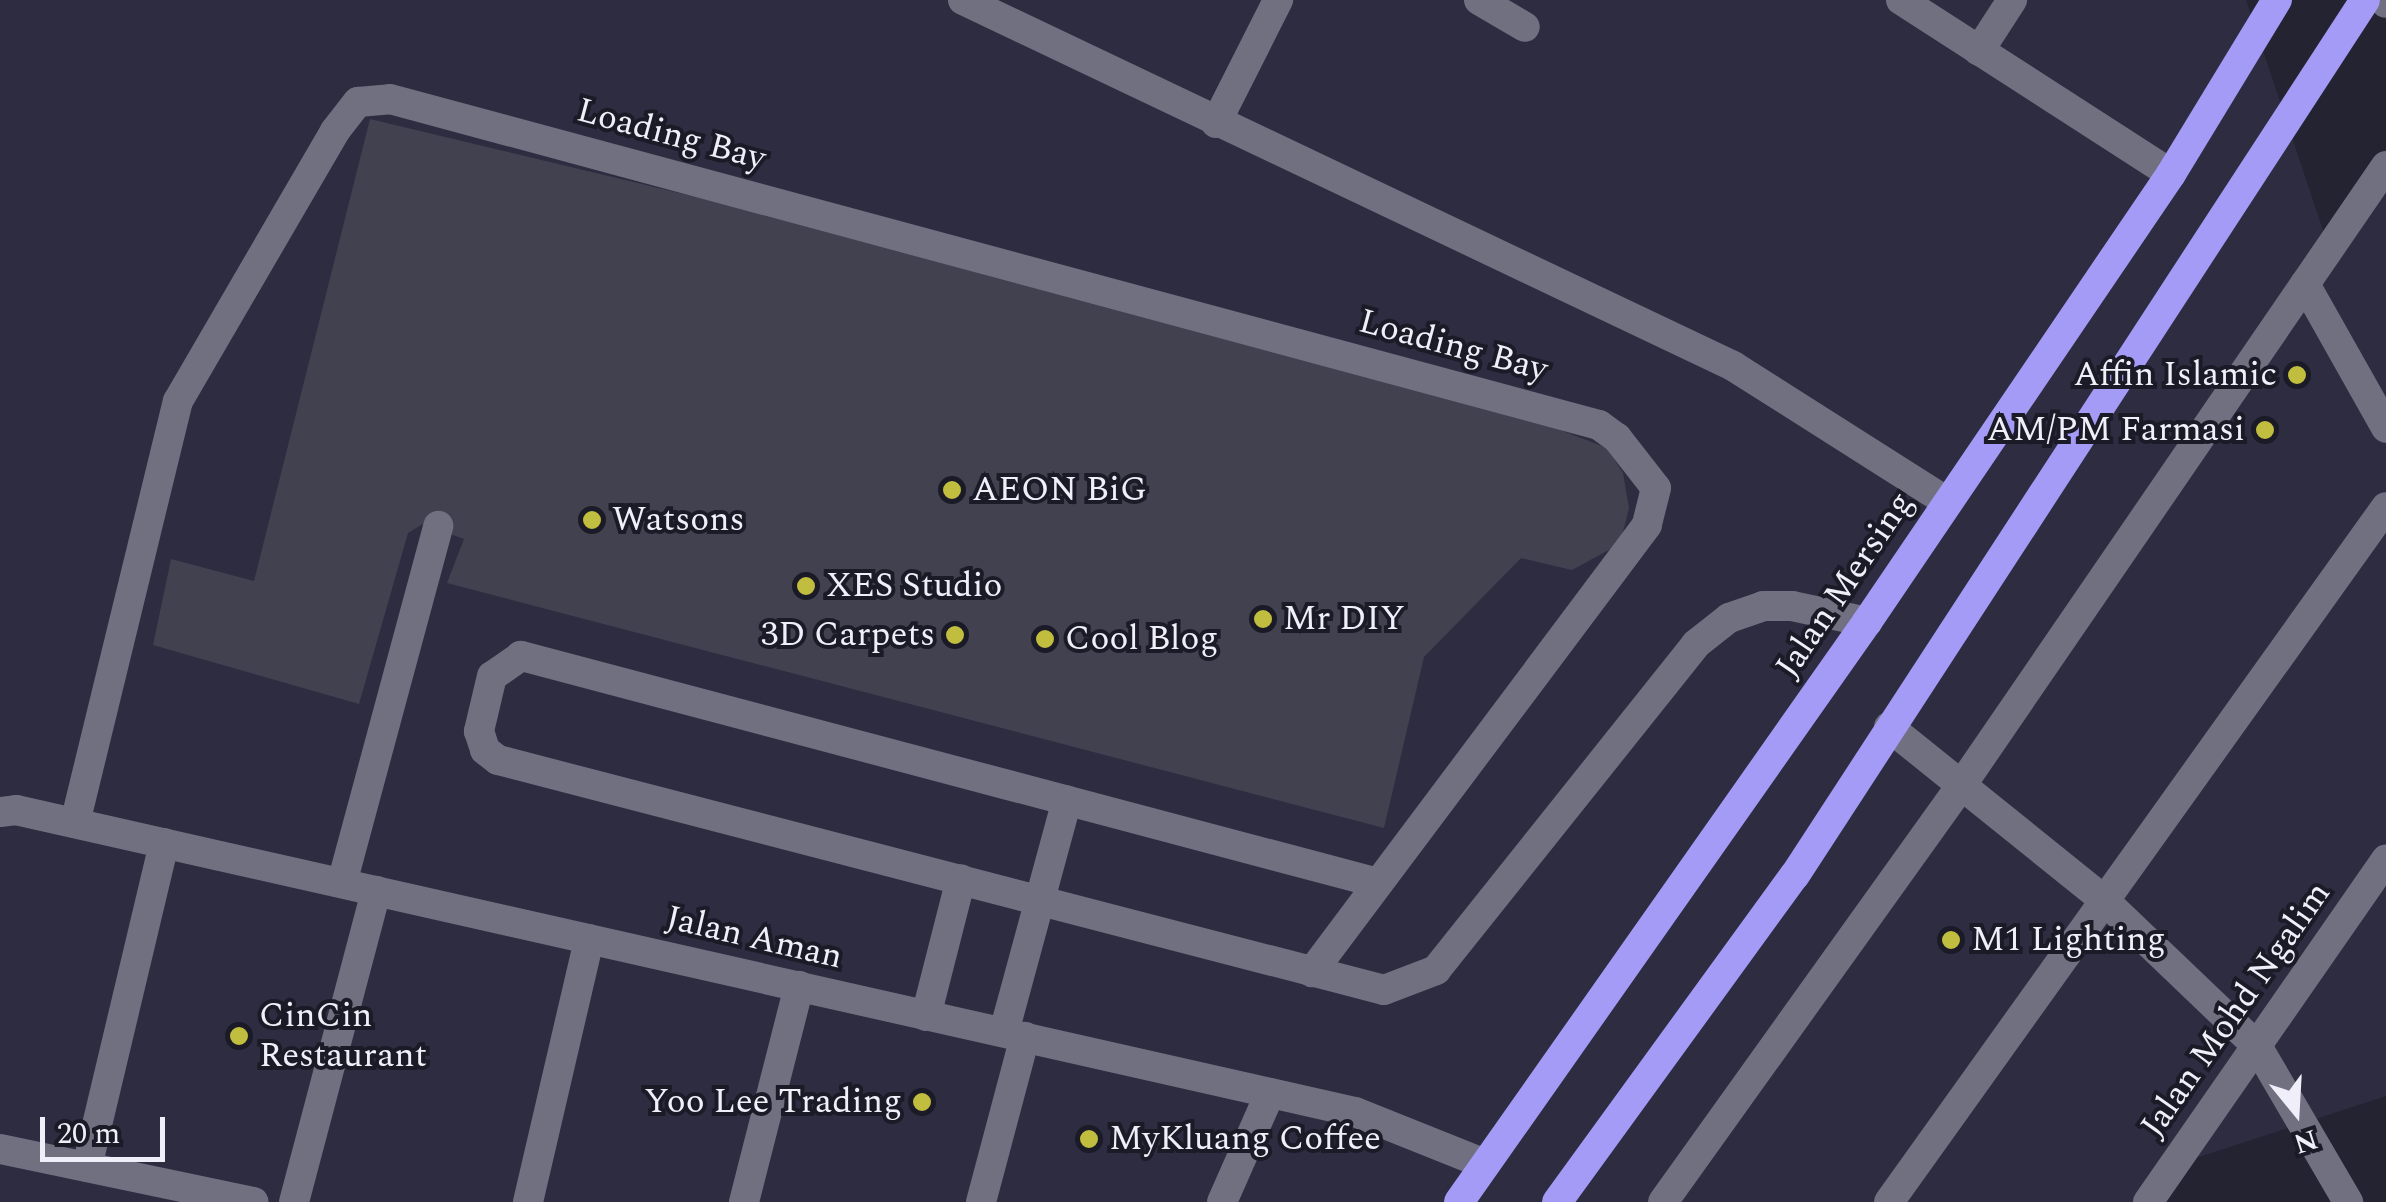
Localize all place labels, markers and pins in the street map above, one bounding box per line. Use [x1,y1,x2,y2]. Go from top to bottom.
place label: Affin Islamic [2074,354,2277,396]
marker: Affin Islamic [2286,364,2308,386]
place label: AM/PM Farmasi [1987,409,2245,451]
marker: AM/PM Farmasi [2254,419,2276,441]
place label: AEON BiG [972,469,1147,511]
marker: AEON BiG [941,479,963,501]
place label: Watsons [612,499,745,541]
marker: Watsons [581,509,603,531]
place label: XES Studio [826,565,1002,607]
marker: XES Studio [795,575,817,597]
place label: Mr DIY [1283,598,1405,640]
marker: Mr DIY [1252,608,1274,630]
place label: 3D Carpets [761,614,935,656]
place label: Cool Blog [1065,618,1218,660]
marker: 3D Carpets [944,624,966,646]
marker: Cool Blog [1034,628,1056,650]
place label: M1 Lighting [1971,919,2166,961]
marker: M1 Lighting [1940,929,1962,951]
place label: CinCin Restaurant [259,995,427,1077]
marker: CinCin Restaurant [228,1025,250,1047]
place label: Yoo Lee Trading [644,1081,902,1123]
marker: Yoo Lee Trading [911,1091,933,1113]
place label: MyKluang Coffee [1109,1118,1381,1160]
marker: MyKluang Coffee [1078,1128,1100,1150]

